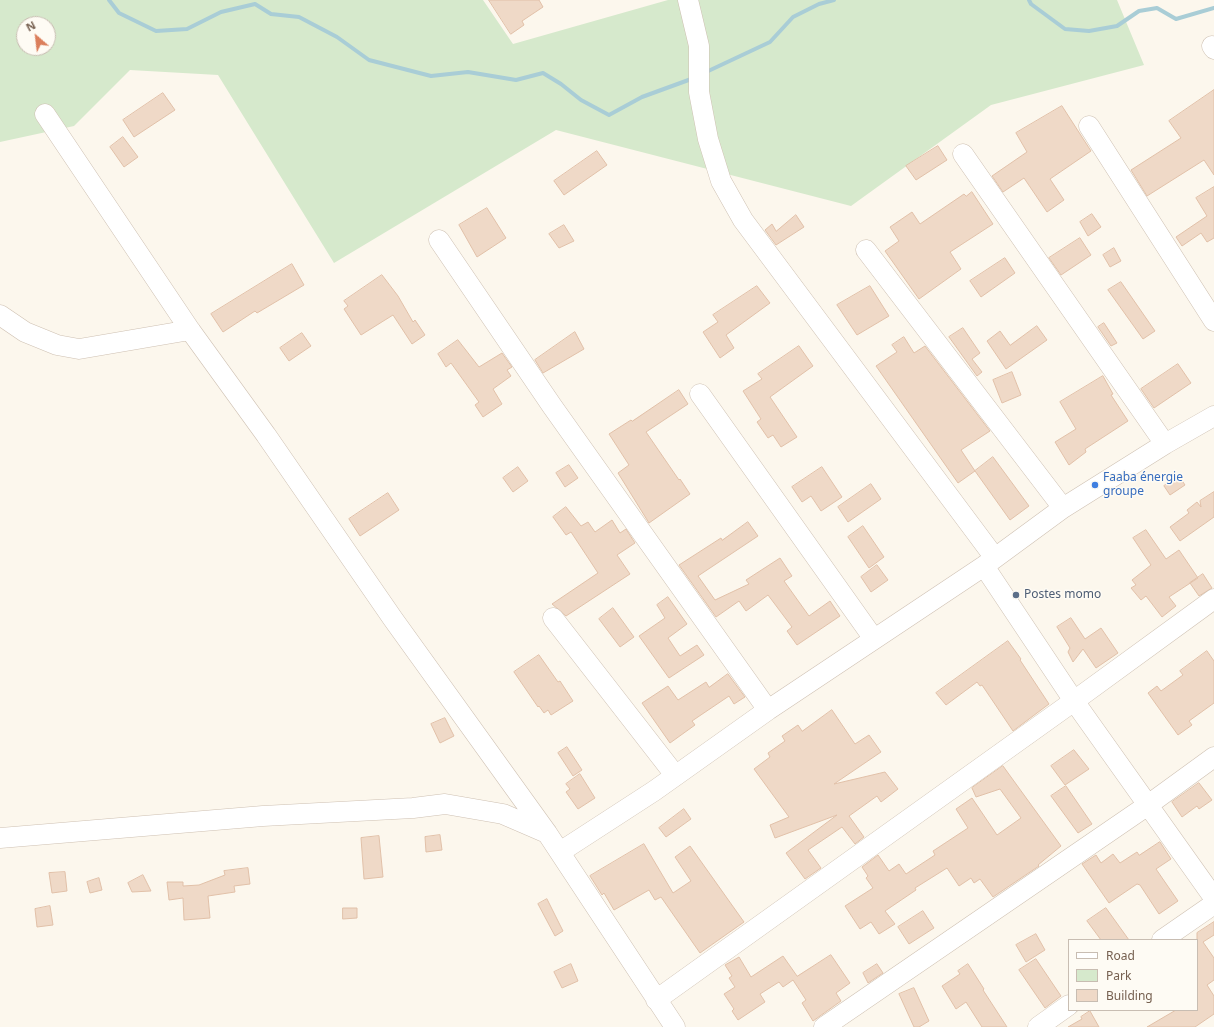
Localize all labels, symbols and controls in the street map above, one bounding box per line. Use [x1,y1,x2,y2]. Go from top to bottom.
north arrow [16,16,56,56]
text: N [23,17,38,35]
place label: Faaba énergie groupe [1103,471,1183,499]
marker: Faaba énergie groupe [1090,480,1100,490]
place label: Postes momo [1024,588,1101,602]
marker: Postes momo [1011,590,1021,600]
legend [1068,939,1198,1011]
text: Road [1106,947,1135,964]
text: Park [1106,967,1131,984]
text: Building [1106,987,1153,1004]

